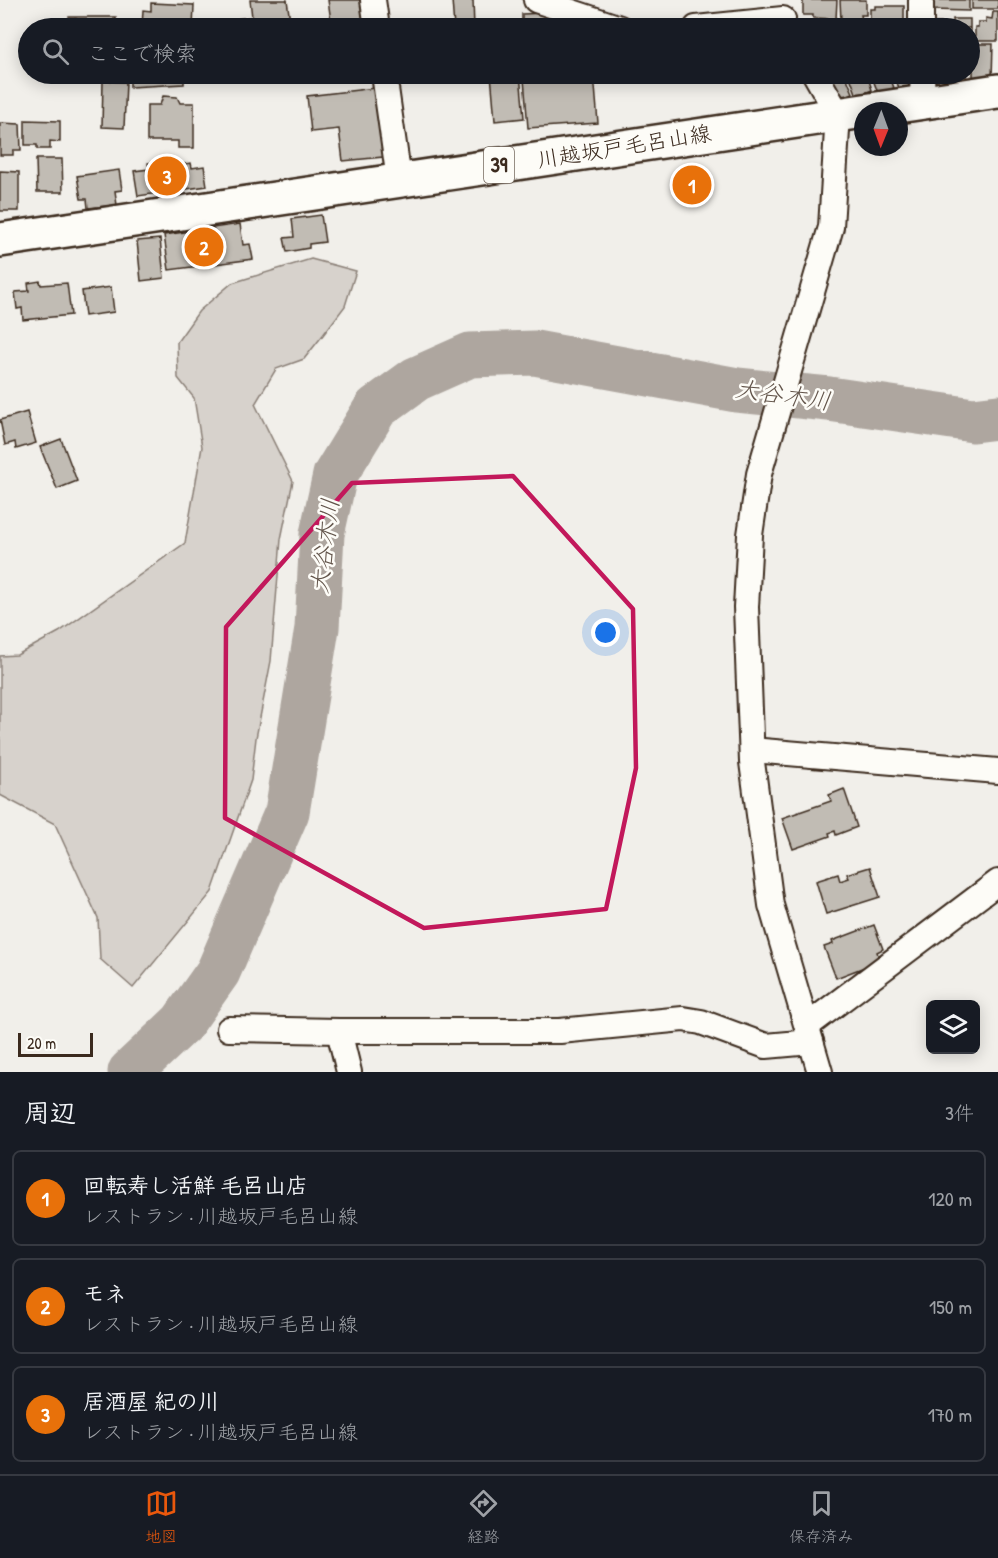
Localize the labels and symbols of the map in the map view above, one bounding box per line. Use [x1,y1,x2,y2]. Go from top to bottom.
north arrow [854,102,908,156]
street label: 川越坂戸毛呂山線 [535,117,713,175]
road number: 39 [484,147,514,183]
pin: 3 [148,154,186,198]
pin: 1 [672,162,712,207]
pin: 2 [184,224,224,270]
water label: 大谷木川 [733,371,833,417]
water label: 大谷木川 [302,496,346,595]
your location [591,618,620,647]
scale bar [18,1030,93,1058]

